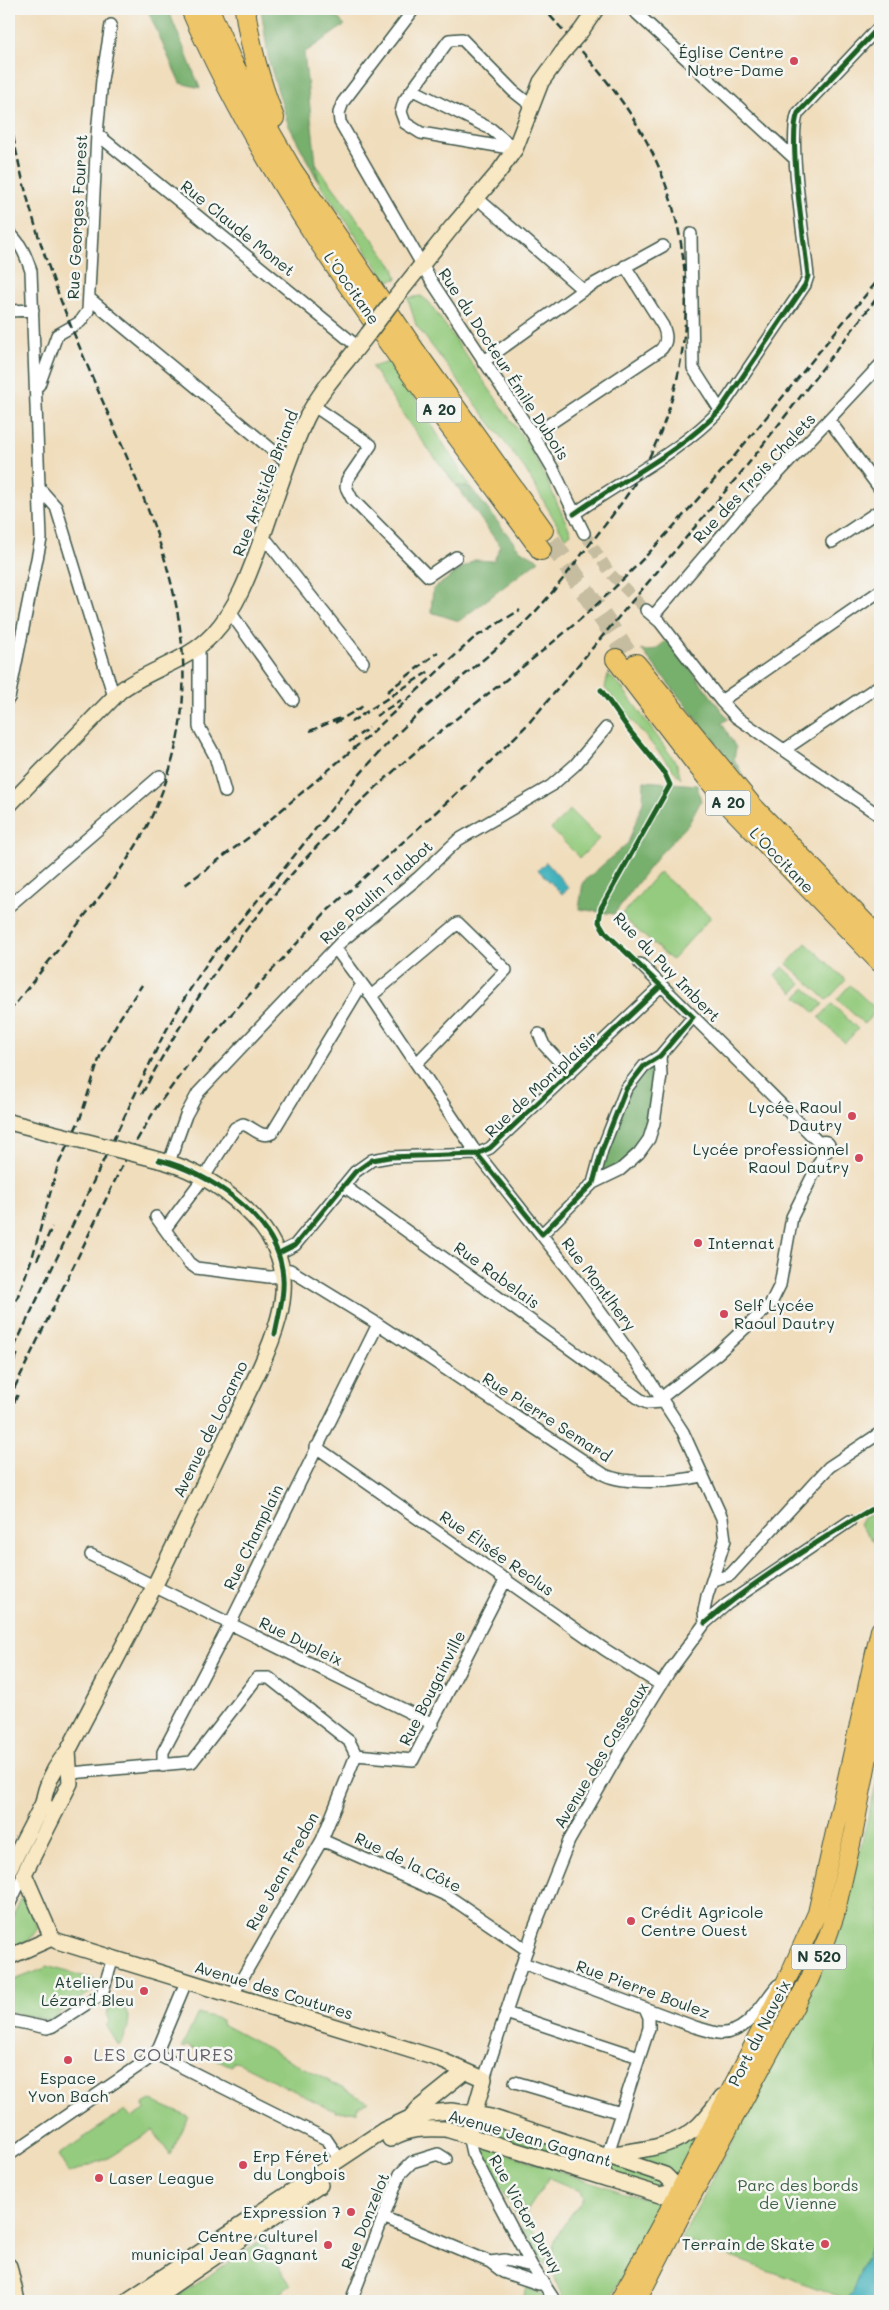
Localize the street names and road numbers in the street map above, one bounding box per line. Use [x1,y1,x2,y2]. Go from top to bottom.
street label: Rue Georges Fourest [62,134,91,300]
street label: Rue Claude Monet [177,175,300,280]
street label: L'Occitane [320,247,385,328]
street label: Rue du Docteur Émile Dubois [434,264,574,464]
road number: A 20 [416,398,462,422]
street label: Rue Aristide Briand [227,407,302,559]
street label: Rue des Trois Chalets [688,408,819,547]
road number: A 20 [706,790,750,816]
street label: L'Occitane [746,822,819,897]
street label: Rue Paulin Talabot [315,835,437,948]
street label: Rue du Puy Imbert [609,907,725,1026]
street label: Rue de Montplaisir [480,1026,602,1141]
street label: Rue Montlhery [557,1233,641,1335]
street label: Rue Rabelais [450,1236,544,1313]
street label: Avenue de Locarno [167,1357,252,1500]
street label: Rue Pierre Semard [479,1367,616,1466]
street label: Rue Champlain [218,1481,287,1593]
street label: Rue Élisée Reclus [436,1505,559,1600]
street label: Rue Dupleix [256,1611,347,1670]
street label: Rue Bougainville [393,1627,470,1749]
street label: Avenue des Casseaux [549,1678,653,1832]
street label: Rue Jean Fredon [240,1808,323,1934]
street label: Rue de la Côte [351,1827,465,1896]
road number: N 520 [792,1944,846,1970]
street label: Avenue des Coutures [192,1955,356,2024]
street label: Rue Pierre Boulez [573,1955,713,2022]
street label: Port du Naveix [723,1976,794,2090]
street label: Avenue Jean Gagnant [446,2104,614,2171]
street label: Rue Victor Duruy [485,2150,568,2277]
street label: Rue Donzelot [336,2169,394,2272]

